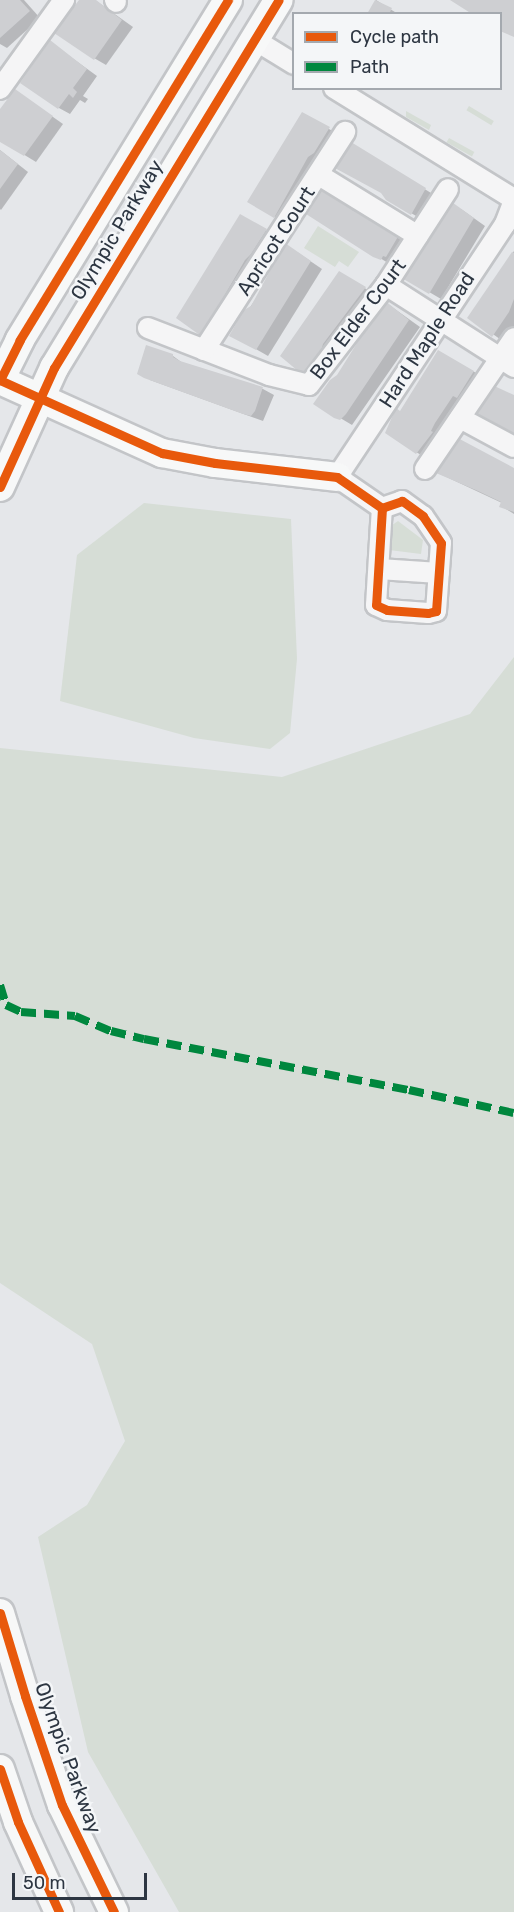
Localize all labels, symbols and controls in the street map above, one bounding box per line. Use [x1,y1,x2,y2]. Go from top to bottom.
legend [292,12,502,90]
text: Cycle path [350,26,439,48]
text: Path [350,56,389,78]
street label: Olympic Parkway [66,156,168,304]
street label: Apricot Court [232,182,320,300]
street label: Box Elder Court [305,254,411,384]
street label: Hard Maple Road [374,268,480,412]
street label: Olympic Parkway [30,1679,106,1837]
scale bar [15,1861,150,1899]
text: 50 m [23,1872,66,1894]

